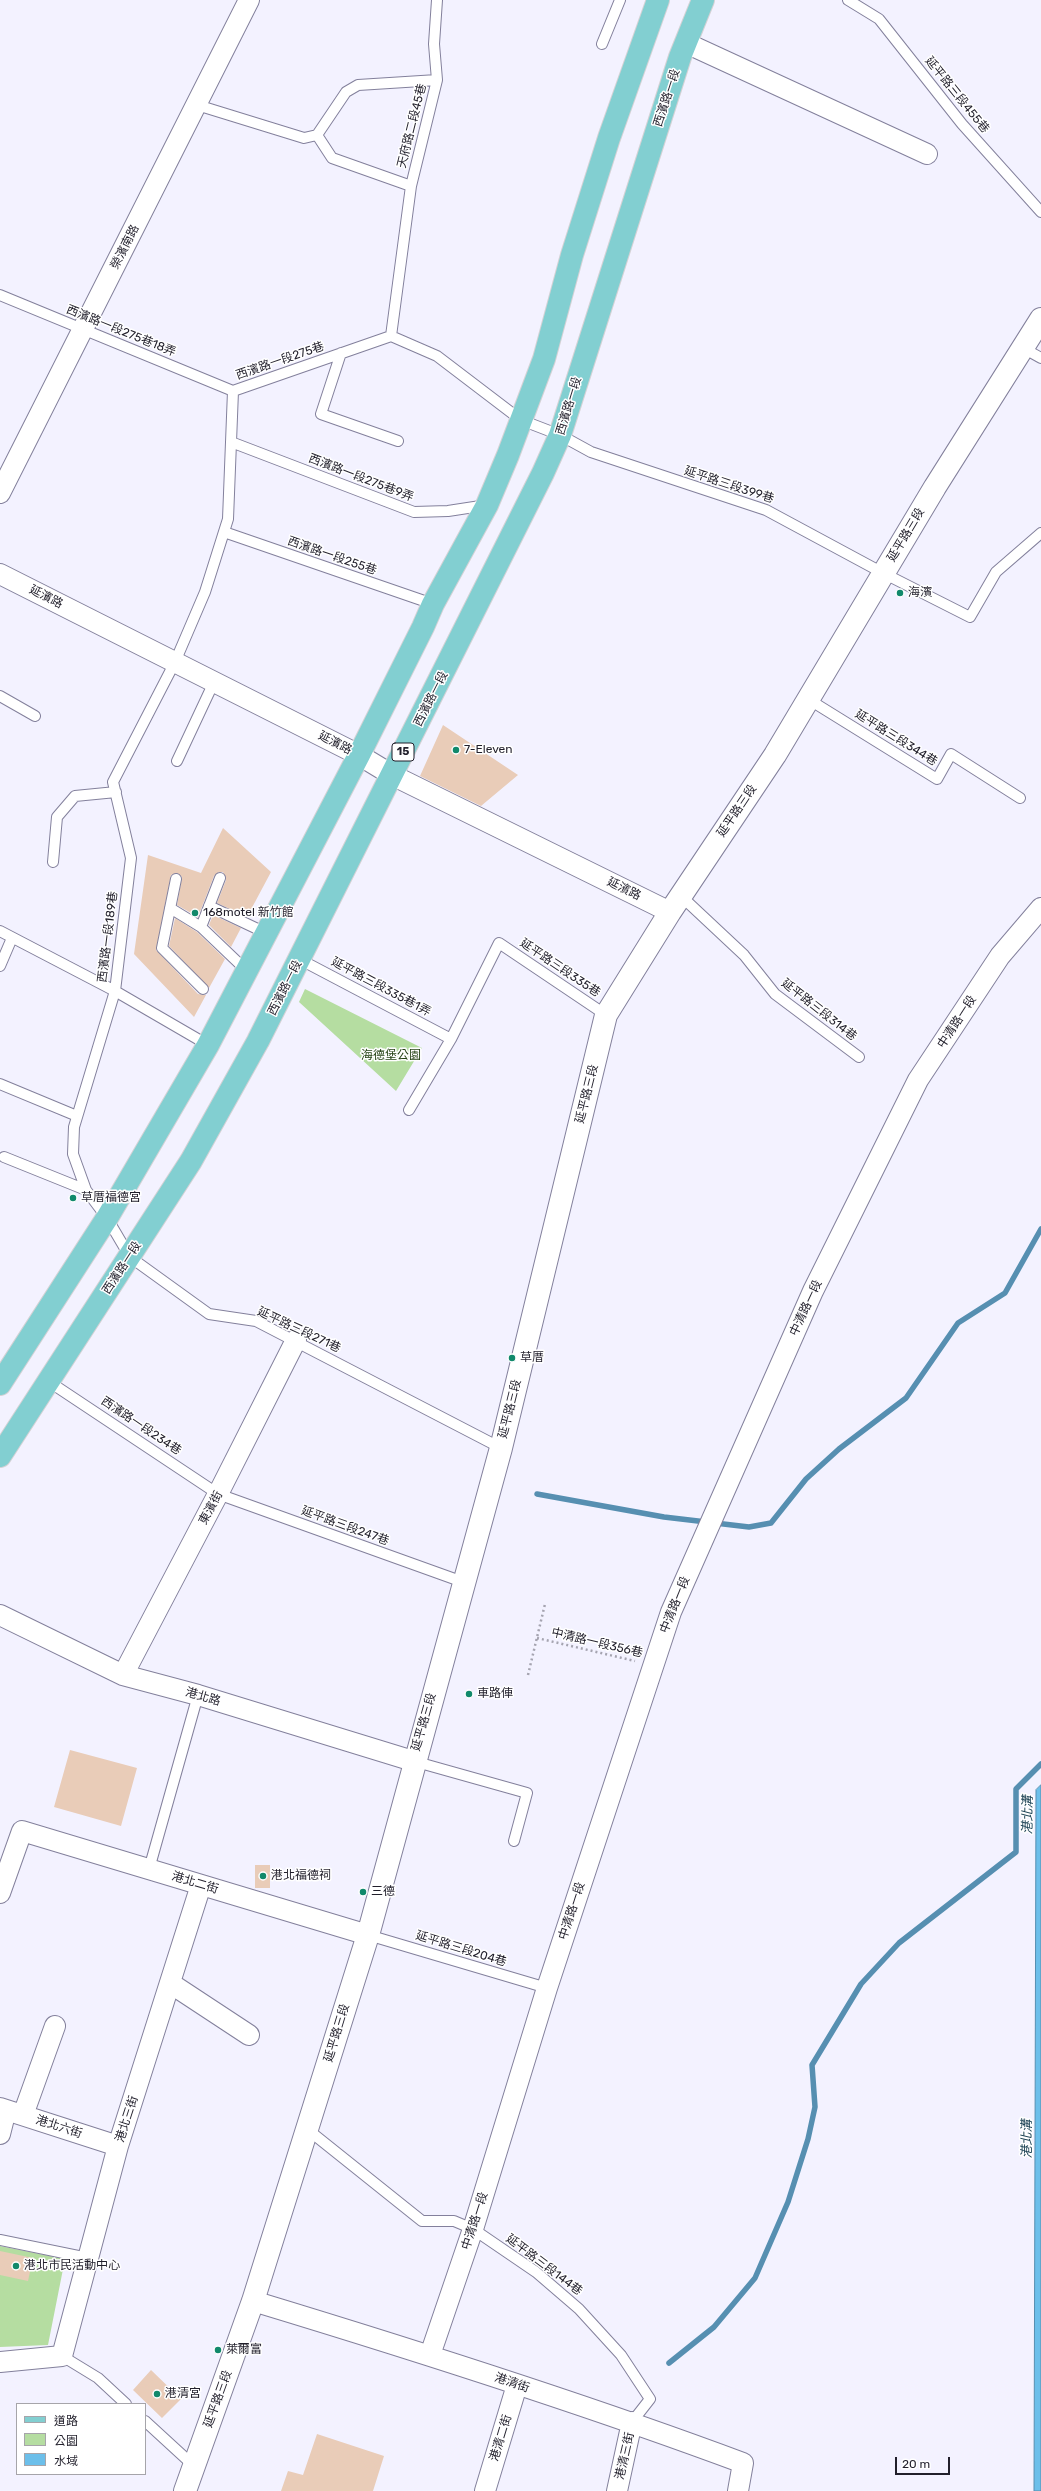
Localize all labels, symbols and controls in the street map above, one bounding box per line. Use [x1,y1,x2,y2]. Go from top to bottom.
street label: 延平路三段455巷 [922,54,992,136]
street label: 西濱路一段 [651,67,683,129]
street label: 天府路二段45巷 [395,82,429,170]
street label: 榮濱南路 [108,222,142,272]
street label: 西濱路一段275巷18弄 [64,302,178,360]
street label: 西濱路一段275巷 [234,339,326,383]
street label: 西濱路一段 [553,375,585,437]
street label: 西濱路一段275巷9弄 [306,451,416,505]
street label: 延平路三段399巷 [682,464,776,506]
street label: 延平路三段 [884,506,928,564]
street label: 西濱路一段255巷 [286,534,378,578]
street label: 延濱路 [27,582,65,612]
place label: 海濱 [908,586,932,600]
marker: 海濱 [895,588,905,598]
street label: 西濱路一段 [411,669,451,729]
street label: 延平路三段344巷 [852,707,940,769]
street label: 延濱路 [316,728,354,758]
road number: 15 [392,743,414,761]
place label: 7-Eleven [464,743,513,757]
marker: 7-Eleven [451,745,461,755]
street label: 延平路三段 [714,782,760,840]
street label: 延濱路 [605,875,643,903]
street label: 西濱路一段189巷 [95,891,121,983]
place label: 168motel 新竹館 [203,906,294,920]
marker: 168motel 新竹館 [190,908,200,918]
street label: 延平路三段335巷 [517,936,603,1000]
street label: 延平路三段335巷1弄 [329,955,433,1019]
street label: 西濱路一段 [265,958,305,1018]
street label: 延平路三段314巷 [778,976,860,1044]
street label: 中清路一段 [935,993,979,1051]
park label: 海德堡公園 [361,1049,421,1063]
street label: 延平路三段 [573,1063,601,1125]
place label: 草厝福德宮 [81,1191,141,1205]
marker: 草厝福德宮 [68,1193,78,1203]
street label: 西濱路一段 [100,1239,144,1297]
street label: 中清路一段 [787,1278,825,1338]
street label: 延平路三段271巷 [255,1304,343,1356]
place label: 草厝 [520,1351,544,1365]
marker: 草厝 [507,1353,517,1363]
street label: 延平路三段 [496,1378,524,1440]
street label: 西濱路一段234巷 [98,1394,184,1458]
street label: 東濱街 [196,1489,226,1527]
street label: 延平路三段247巷 [299,1503,391,1549]
street label: 中清路一段 [657,1574,693,1636]
street label: 中清路一段356巷 [550,1625,644,1661]
street label: 港北路 [184,1685,222,1709]
place label: 車路俥 [477,1687,513,1701]
marker: 車路俥 [464,1689,474,1699]
street label: 延平路三段 [409,1691,439,1753]
water label: 港北溝 [1020,1795,1036,1835]
street label: 港北二街 [170,1869,220,1897]
place label: 港北福德祠 [271,1869,331,1883]
marker: 港北福德祠 [258,1871,268,1881]
street label: 中清路一段 [556,1880,588,1942]
place label: 三德 [371,1885,395,1899]
marker: 三德 [358,1887,368,1897]
street label: 延平路三段204巷 [414,1928,508,1970]
street label: 延平路三段 [321,2002,353,2064]
street label: 港北三街 [113,2094,141,2144]
street label: 港北六街 [34,2113,84,2141]
water label: 港北溝 [1019,2120,1035,2158]
street label: 中清路一段 [459,2190,491,2252]
street label: 延平路三段144巷 [503,2232,585,2298]
place label: 港北市民活動中心 [24,2259,120,2273]
marker: 港北市民活動中心 [11,2261,21,2271]
place label: 萊爾富 [226,2343,262,2357]
marker: 萊爾富 [213,2345,223,2355]
street label: 延平路三段 [201,2368,235,2430]
street label: 港清街 [493,2370,531,2396]
place label: 港清宮 [165,2387,201,2401]
marker: 港清宮 [152,2389,162,2399]
legend [16,2403,146,2475]
street label: 港清二街 [487,2413,515,2463]
text: 道路 [54,2414,78,2428]
street label: 港清三街 [613,2431,637,2481]
text: 公園 [54,2434,78,2448]
scale bar [897,2449,952,2475]
text: 水域 [54,2454,78,2468]
text: 20 m [902,2457,930,2471]

